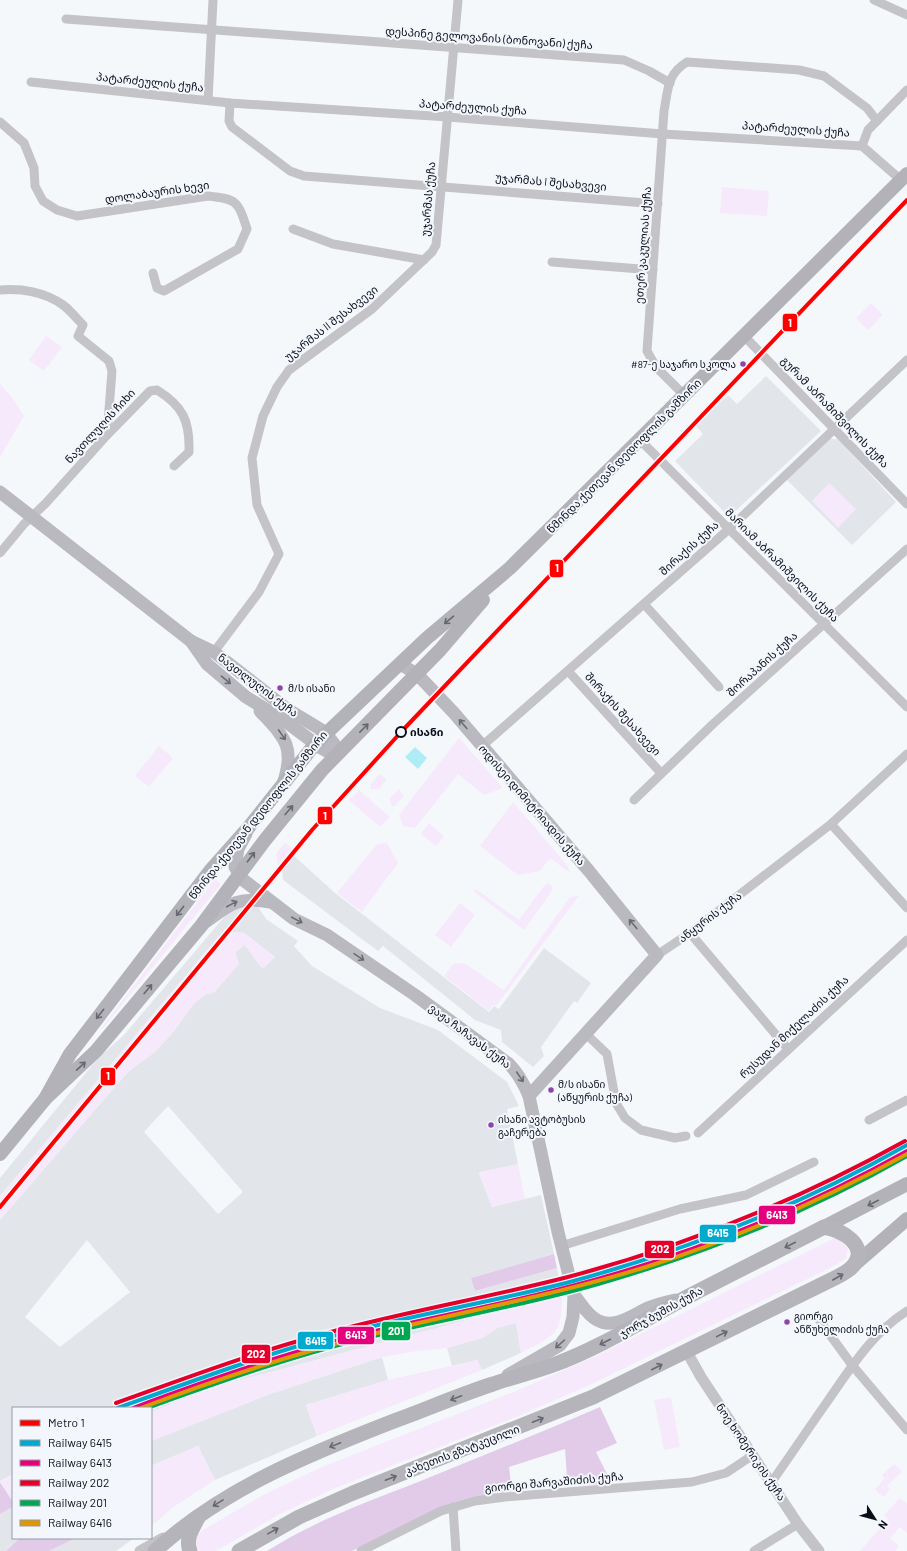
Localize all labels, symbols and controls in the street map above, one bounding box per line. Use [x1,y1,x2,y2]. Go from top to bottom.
street label: დესპინე გელოვანის (ბონოვანი) ქუჩა [385,24,593,52]
street label: პატარძეულის ქუჩა [96,69,204,95]
street label: პატარძეულის ქუჩა [419,96,527,118]
street label: პატარძეულის ქუჩა [742,118,850,140]
street label: უჯარმას ქუჩა [418,161,438,237]
street label: უჯარმას I შესახვევი [495,170,607,194]
street label: დოლაბაურის ხევი [104,178,210,206]
street label: ეთერ კაკულიას ქუჩა [632,186,654,304]
street label: უჯარმას II შესახვევი [282,282,380,364]
line badge: 1 [782,313,798,332]
text: 1 [788,316,792,329]
street label: გურამ აბრამიშვილის ქუჩა [778,353,892,471]
place label: #87-ე საჯარო სკოლა [631,358,736,371]
marker: #87-ე საჯარო სკოლა [738,359,748,369]
street label: წმინდა ქეთევან დედოფლის გამზირი [544,376,704,536]
street label: ნავთლუღის ჩიხი [62,386,138,466]
street label: მარიამ აბრამიშვილის ქუჩა [722,505,842,625]
street label: შირაქის ქუჩა [656,518,722,578]
line badge: 1 [549,559,564,578]
text: 1 [555,561,559,574]
one-way arrow [443,616,454,625]
street label: შორაპანის ქუჩა [724,629,800,699]
street label: ნავთლუღის ქუჩა [215,650,301,720]
street label: შირაქის შესახვევი [582,670,664,758]
one-way arrow [221,676,232,685]
place label: მ/ს ისანი [288,682,335,694]
marker: მ/ს ისანი [275,683,285,693]
one-way arrow [459,719,468,729]
one-way arrow [359,723,368,733]
place label: ისანი [410,725,444,738]
marker: ისანი [395,726,407,738]
street label: წმინდა ქეთევან დედოფლის გამზირი [186,728,330,902]
one-way arrow [278,730,286,741]
street label: ოდისეი დიმიტრიადის ქუჩა [476,742,588,868]
one-way arrow [285,804,294,815]
line badge: 1 [317,806,333,825]
text: 1 [323,809,327,822]
one-way arrow [247,852,256,863]
street label: აწყურის ქუჩა [676,889,744,945]
one-way arrow [226,900,238,907]
one-way arrow [175,905,184,916]
one-way arrow [291,917,303,925]
one-way arrow [628,919,637,930]
one-way arrow [353,953,364,961]
street label: რუსუდან მიქელაძის ქუჩა [736,973,852,1081]
one-way arrow [143,984,152,995]
street label: ვაჟა ჩაჩავას ქუჩა [426,1001,514,1071]
one-way arrow [96,1008,105,1019]
one-way arrow [76,1061,86,1070]
line badge: 1 [100,1067,116,1086]
text: 1 [106,1069,110,1082]
one-way arrow [516,1071,524,1082]
place label: მ/ს ისანი (აწყურის ქუჩა) [557,1078,632,1104]
marker: მ/ს ისანი (აწყურის ქუჩა) [546,1085,556,1095]
place label: ისანი ავტობუსის გაჩერება [498,1113,586,1139]
marker: ისანი ავტობუსის გაჩერება [486,1120,496,1130]
one-way arrow [867,1199,879,1207]
line badge: 6413 [758,1205,796,1225]
text: 6413 [766,1208,788,1221]
line badge: 6415 [699,1224,737,1243]
text: 6415 [707,1226,729,1239]
line badge: 202 [644,1240,675,1259]
text: 202 [651,1242,669,1255]
one-way arrow [784,1242,796,1249]
one-way arrow [832,1272,844,1280]
street label: ჯორჯ ბუშის ქუჩა [617,1283,705,1341]
place label: გიორგი ანწუხელიძის ქუჩა [794,1310,889,1336]
marker: გიორგი ანწუხელიძის ქუჩა [782,1317,792,1327]
line badge: 201 [381,1321,411,1341]
text: 201 [388,1324,404,1337]
line badge: 6413 [337,1326,375,1345]
text: 6413 [345,1328,367,1341]
one-way arrow [715,1330,727,1337]
line badge: 6415 [297,1331,334,1350]
text: 6415 [305,1334,327,1347]
one-way arrow [555,1339,565,1348]
one-way arrow [600,1339,612,1346]
line badge: 202 [241,1344,271,1364]
text: 202 [247,1347,265,1360]
one-way arrow [650,1363,662,1370]
one-way arrow [450,1394,462,1402]
street label: ნოე ხომერიკის ქუჩა [713,1401,789,1503]
legend [12,1407,152,1539]
text: Metro 1 [48,1415,85,1429]
one-way arrow [532,1416,544,1424]
street label: კახეთის გზატკეცილი [403,1422,521,1478]
text: Railway 6415 [48,1435,112,1449]
one-way arrow [329,1441,341,1449]
text: Railway 6413 [48,1455,112,1469]
street label: გიორგი შარვაშიძის ქუჩა [484,1469,624,1495]
one-way arrow [385,1474,397,1481]
text: Railway 202 [48,1475,109,1489]
text: Railway 201 [48,1495,107,1509]
one-way arrow [212,1499,224,1507]
north arrow [855,1499,895,1539]
text: Railway 6416 [48,1515,112,1529]
text: N [876,1518,891,1532]
one-way arrow [267,1527,279,1535]

